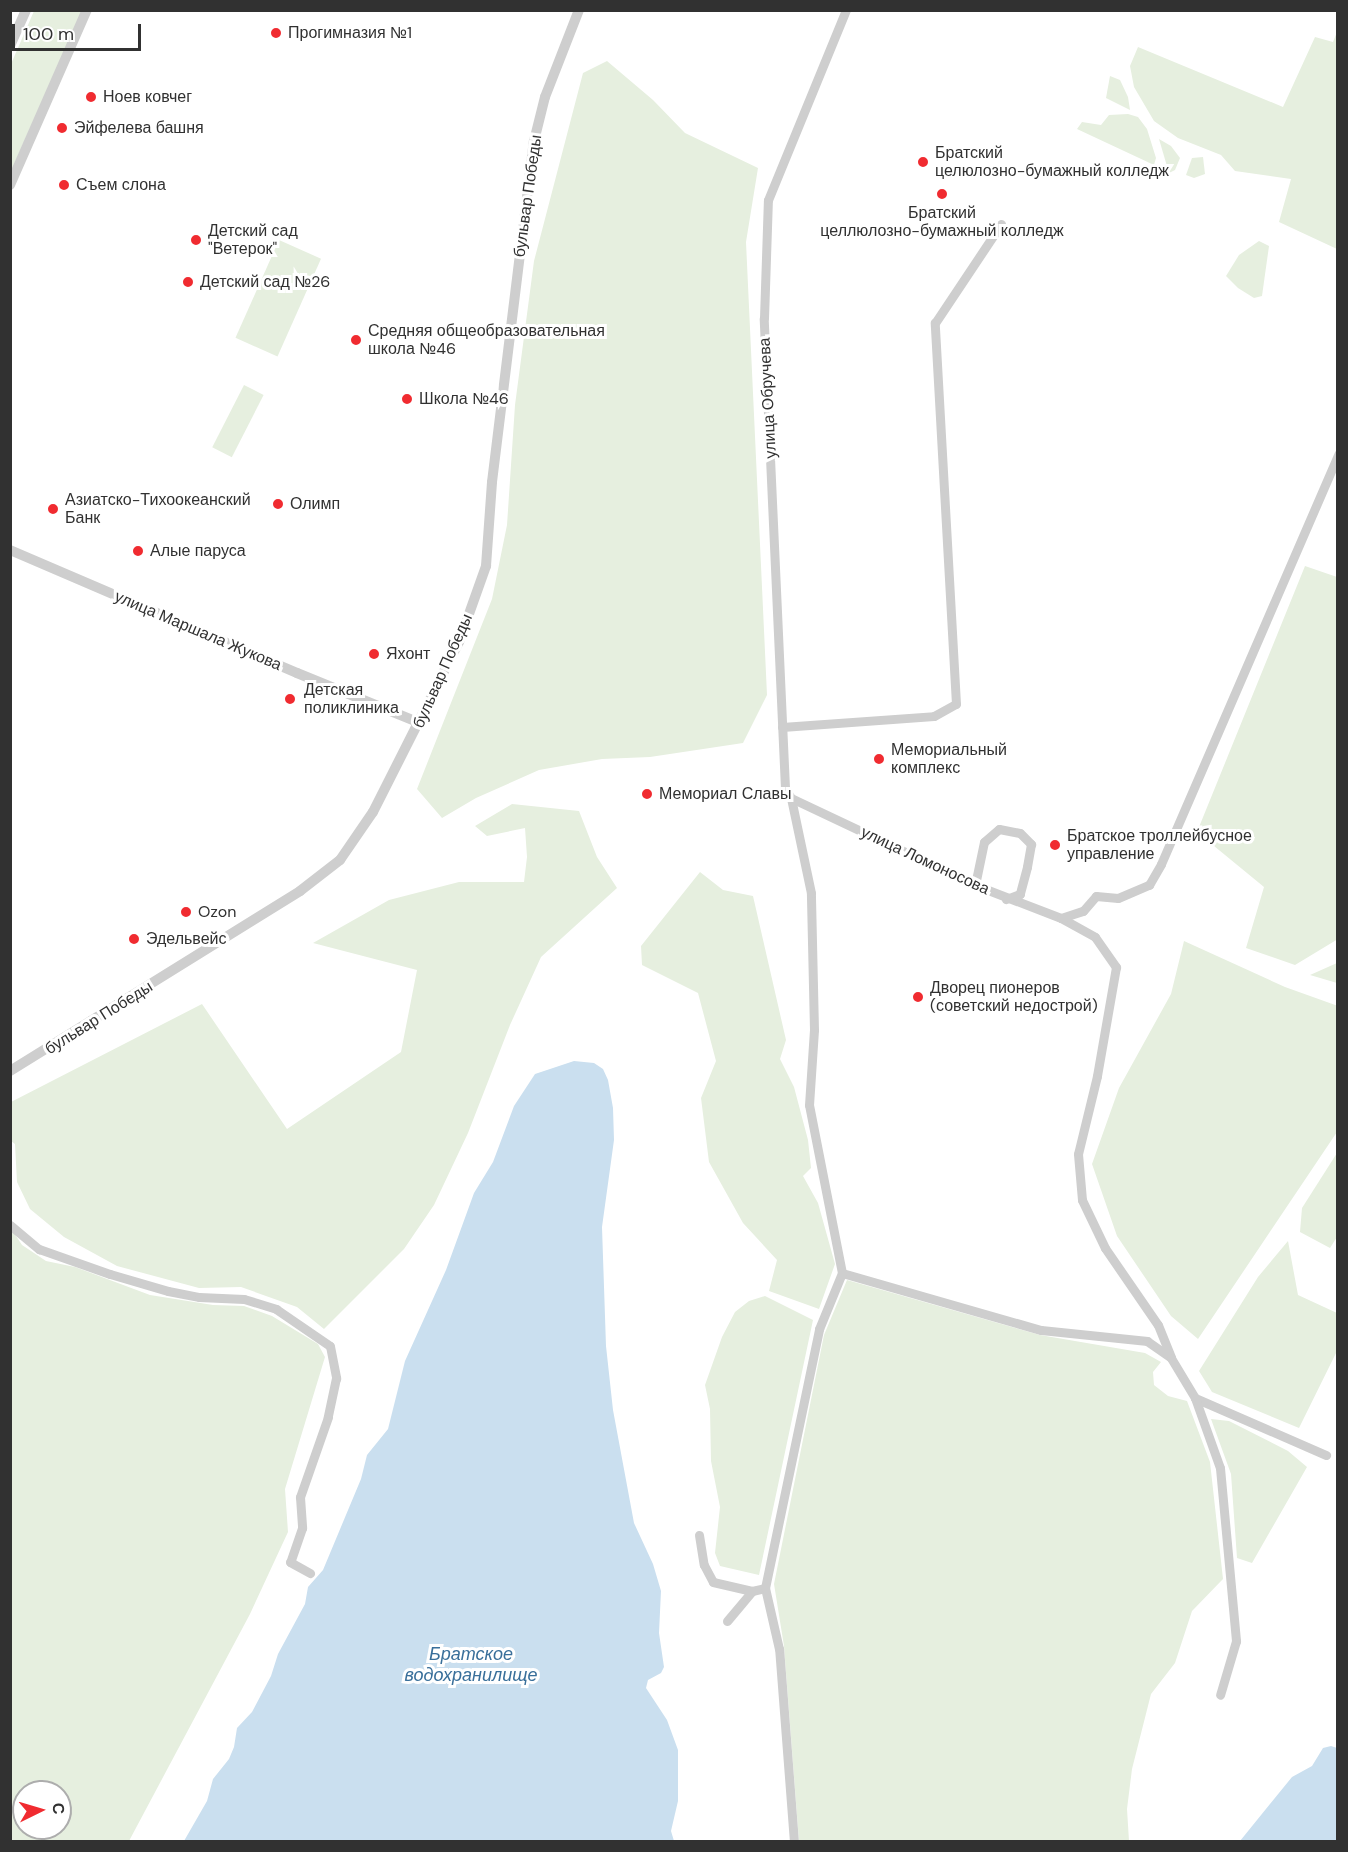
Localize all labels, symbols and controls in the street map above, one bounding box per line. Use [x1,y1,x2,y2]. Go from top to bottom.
scale bar [15,12,144,50]
text: 100 m [23,22,74,46]
place label: Прогимназия №1 [288,23,412,43]
marker: Прогимназия №1 [269,26,283,40]
place label: Ноев ковчег [103,87,192,107]
marker: Ноев ковчег [84,90,98,104]
place label: Эйфелева башня [74,118,204,138]
marker: Эйфелева башня [55,121,69,135]
street label: бульвар Победы [510,134,546,258]
place label: Братский целюлозно-бумажный колледж [935,143,1169,181]
marker: Братский целюлозно-бумажный колледж [916,155,930,169]
place label: Съем слона [76,175,166,195]
marker: Съем слона [57,178,71,192]
marker: Братский целлюлозно-бумажный колледж [935,187,949,201]
place label: Братский целлюлозно-бумажный колледж [820,203,1064,241]
place label: Детский сад "Ветерок" [208,221,298,259]
marker: Детский сад "Ветерок" [189,233,203,247]
place label: Детский сад №26 [200,272,330,292]
marker: Детский сад №26 [181,275,195,289]
place label: Средняя общеобразовательная школа №46 [368,321,605,359]
marker: Средняя общеобразовательная школа №46 [349,333,363,347]
street label: улица Обручева [755,337,781,459]
place label: Школа №46 [419,389,509,409]
marker: Школа №46 [400,392,414,406]
place label: Азиатско-Тихоокеанский Банк [65,490,251,528]
place label: Олимп [290,494,340,514]
marker: Олимп [271,497,285,511]
marker: Азиатско-Тихоокеанский Банк [46,502,60,516]
place label: Алые паруса [150,541,246,561]
marker: Алые паруса [131,544,145,558]
street label: улица Маршала Жукова [112,587,284,675]
street label: бульвар Победы [409,611,477,731]
place label: Яхонт [386,644,430,664]
marker: Яхонт [367,647,381,661]
place label: Детская поликлиника [304,680,399,718]
marker: Детская поликлиника [281,690,299,708]
place label: Мемориальный комплекс [891,740,1007,778]
marker: Мемориальный комплекс [872,752,886,766]
place label: Мемориал Славы [659,784,791,804]
marker: Мемориал Славы [640,787,654,801]
street label: улица Ломоносова [858,823,992,899]
place label: Братское троллейбусное управление [1067,826,1252,864]
marker: Братское троллейбусное управление [1048,838,1062,852]
place label: Ozon [198,902,236,922]
marker: Ozon [179,905,193,919]
place label: Эдельвейс [146,929,226,949]
marker: Эдельвейс [127,932,141,946]
street label: бульвар Победы [42,977,156,1059]
place label: Дворец пионеров (советский недострой) [930,978,1098,1016]
marker: Дворец пионеров (советский недострой) [911,990,925,1004]
water label: Братское водохранилище [404,1644,538,1686]
north arrow [12,1780,72,1840]
text: С [47,1802,69,1815]

